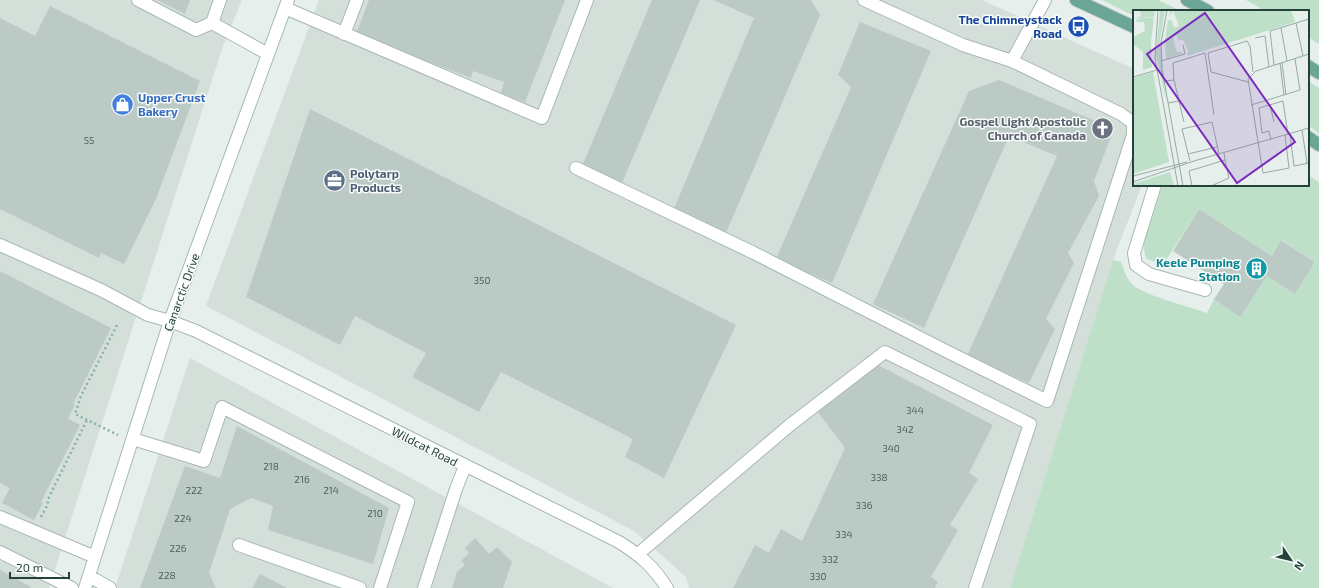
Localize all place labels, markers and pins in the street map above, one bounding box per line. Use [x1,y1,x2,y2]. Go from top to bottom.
place label: The Chimneystack Road [958,12,1062,40]
bus stop icon: The Chimneystack Road [1065,13,1091,39]
place label: Upper Crust Bakery [138,90,206,119]
shop icon: Upper Crust Bakery [109,91,135,117]
place label: Gospel Light Apostolic Church of Canada [960,114,1086,142]
church icon: Gospel Light Apostolic Church of Canada [1089,115,1115,141]
place label: Polytarp Products [350,166,401,194]
office icon: Polytarp Products [321,167,347,193]
place label: Keele Pumping Station [1156,255,1240,283]
building icon: Keele Pumping Station [1243,256,1269,282]

